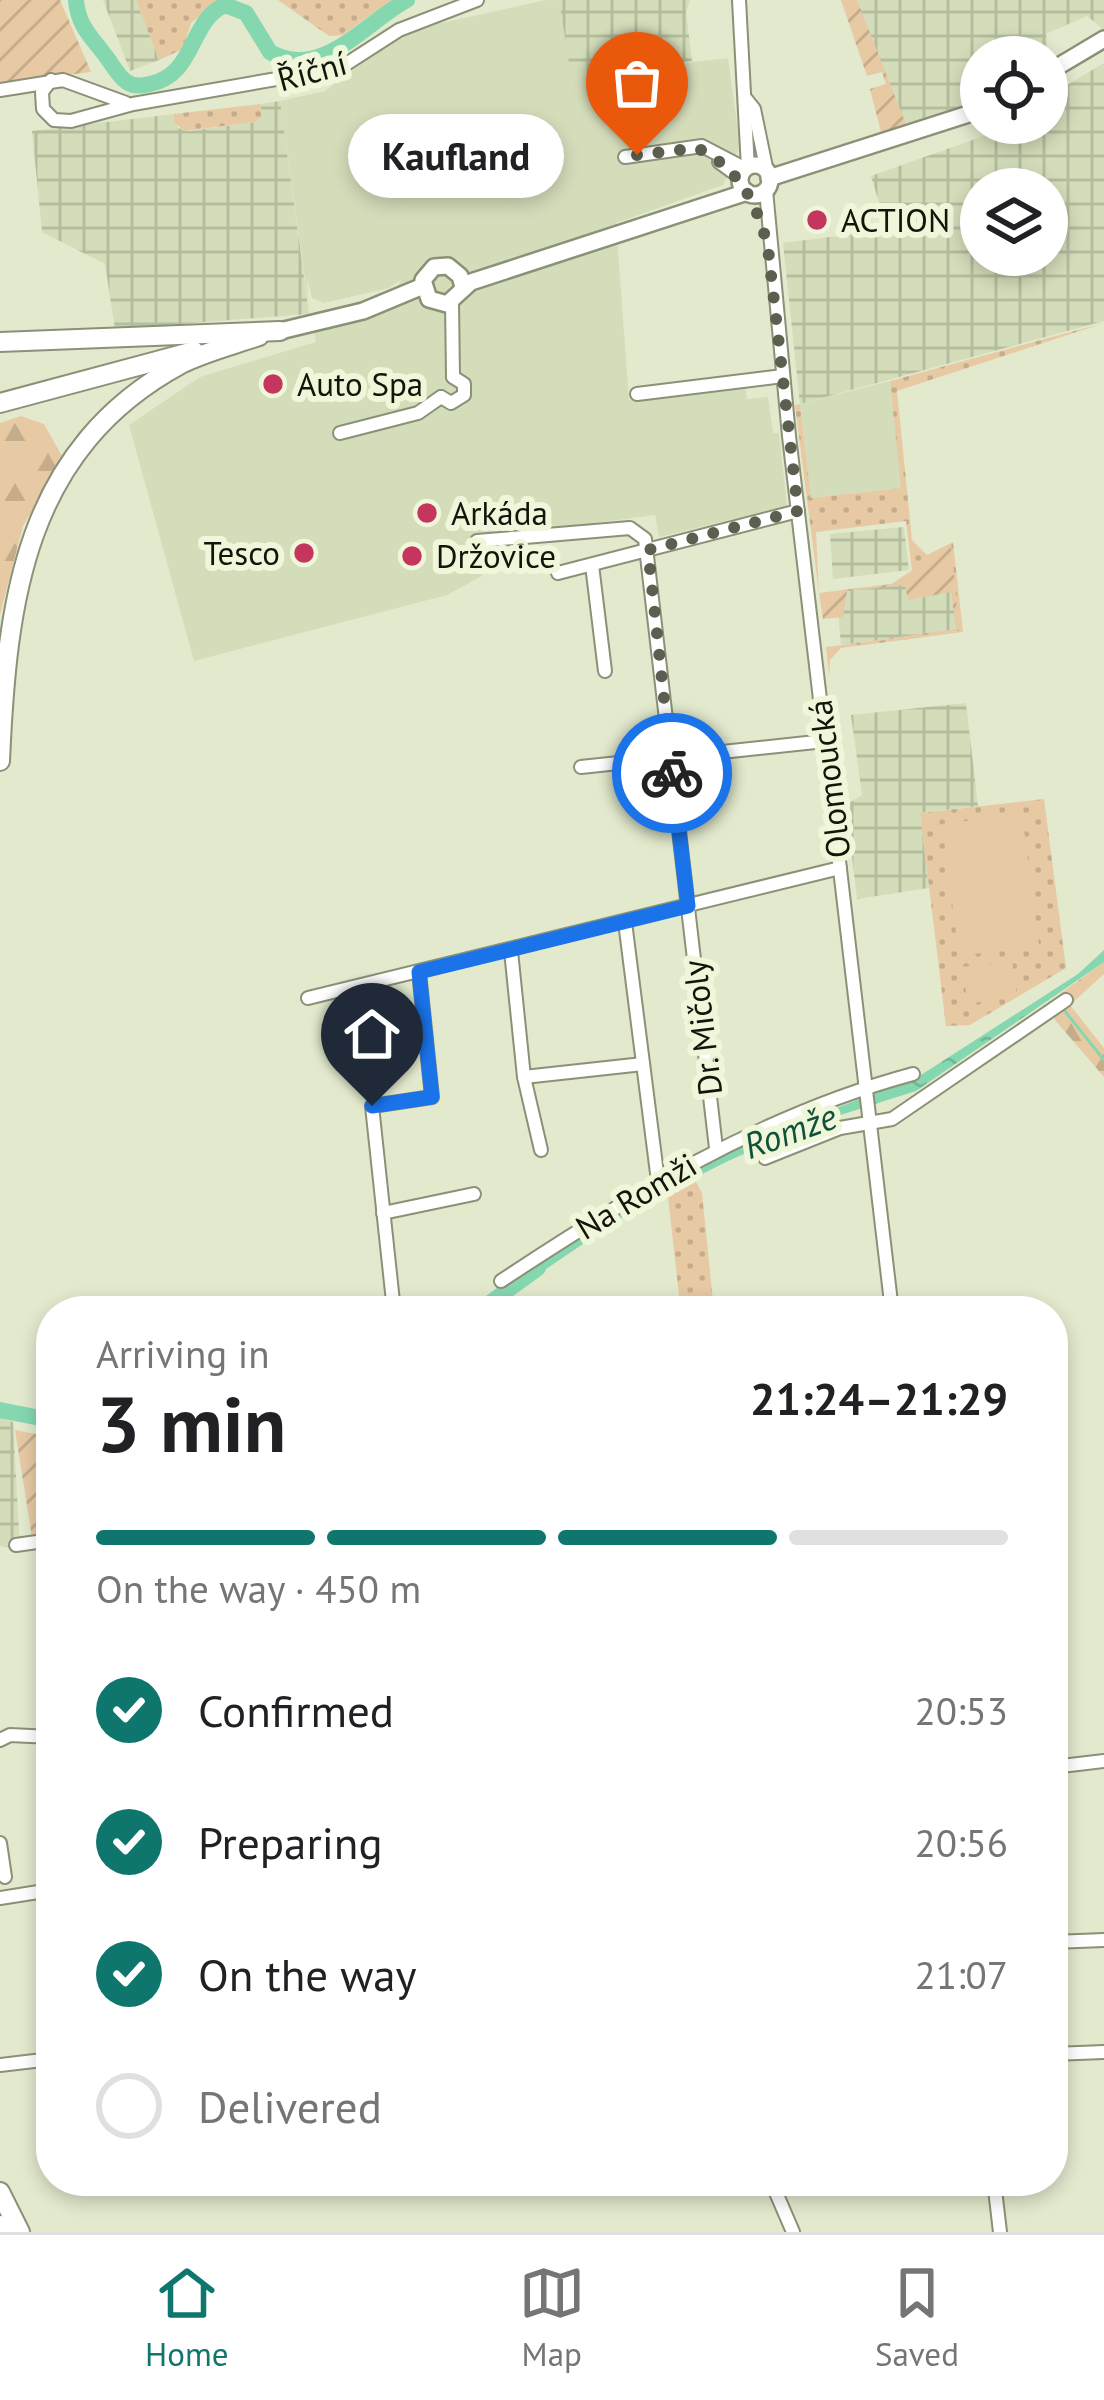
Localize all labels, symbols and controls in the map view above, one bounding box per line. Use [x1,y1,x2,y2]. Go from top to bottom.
pin [586,32,688,155]
map controls [960,36,1068,276]
button: locate [960,36,1068,144]
street label: Říční [273,41,351,100]
icon: bag [604,50,670,116]
callout: Kaufland [349,113,565,197]
text: Kaufland [382,130,530,181]
button: layers [960,168,1068,276]
place label: ACTION [841,198,950,241]
marker: ACTION [804,207,830,233]
place label: Auto Spa [297,362,423,405]
marker: Auto Spa [260,371,286,397]
place label: Arkáda [451,491,548,534]
marker: Arkáda [414,500,440,526]
place label: Tesco [203,531,280,574]
place label: Držovice [436,534,556,577]
marker: Tesco [291,540,317,566]
marker: Držovice [399,543,425,569]
street label: Olomoucká [797,697,860,861]
courier [612,713,732,833]
icon: bike [639,740,705,806]
street label: Dr. Mičoly [672,957,731,1098]
pin [321,983,423,1106]
icon: home [339,1001,405,1067]
water label: Romže [737,1092,843,1169]
street label: Na Romži [567,1143,704,1248]
text: Arriving in [96,1328,270,1379]
text: 21:24–21:29 [750,1369,1008,1427]
text: 3 min [96,1373,286,1474]
text: On the way · 450 m [96,1563,421,1614]
icon: check [96,1677,162,1743]
text: Confirmed [198,1681,394,1739]
text: 20:53 [914,1685,1008,1736]
icon: check [96,1809,162,1875]
text: Preparing [198,1813,383,1871]
text: 20:56 [914,1817,1008,1868]
icon: check [96,1941,162,2007]
text: On the way [198,1945,417,2003]
text: 21:07 [914,1949,1008,2000]
text: Delivered [198,2077,382,2135]
tab: Home [145,2260,229,2375]
tab: Map [519,2260,585,2375]
tab: Saved [875,2260,959,2375]

